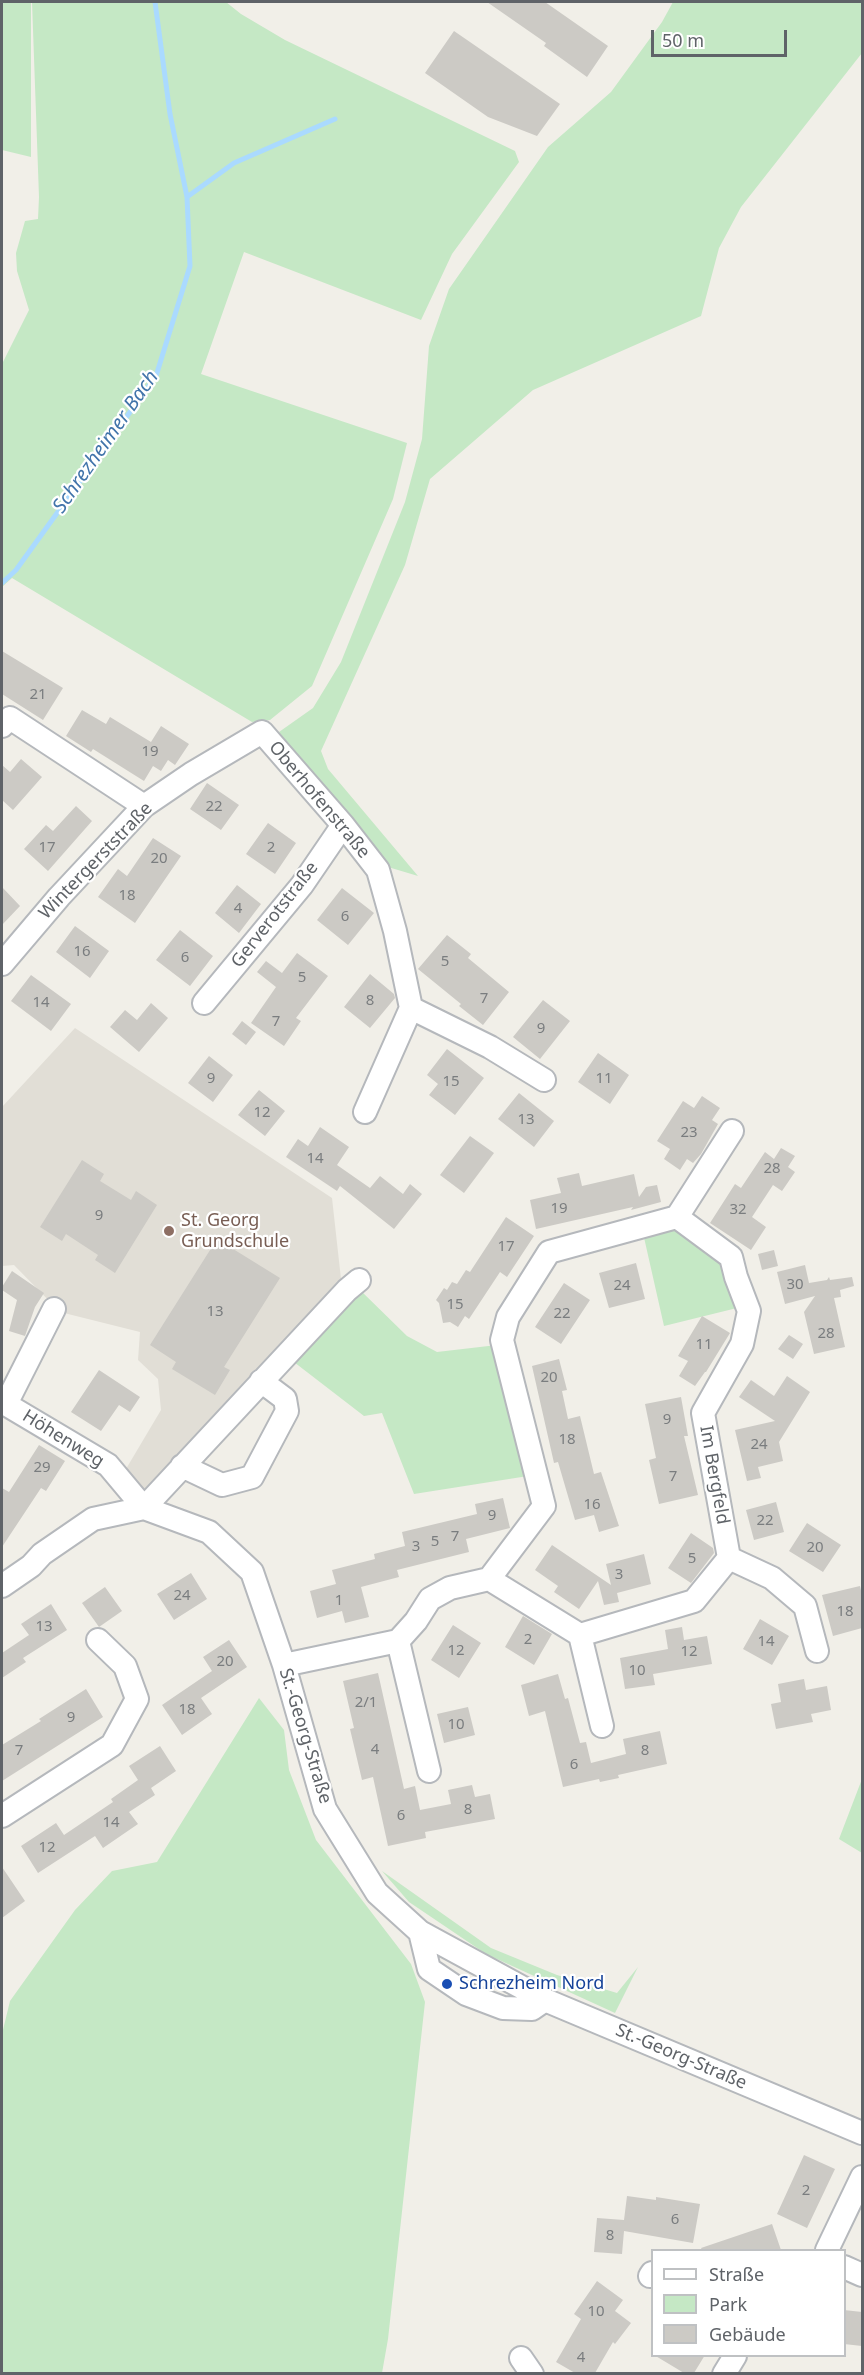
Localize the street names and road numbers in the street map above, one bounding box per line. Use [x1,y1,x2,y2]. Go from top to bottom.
street label: Oberhofenstraße [264,737,374,863]
street label: Wintergerststraße [35,798,157,924]
street label: Gerverotstraße [227,858,323,972]
street label: Höhenweg [18,1405,108,1473]
street label: Im Bergfeld [695,1424,733,1526]
street label: St.-Georg-Straße [274,1666,336,1806]
street label: St.-Georg-Straße [612,2020,750,2094]

